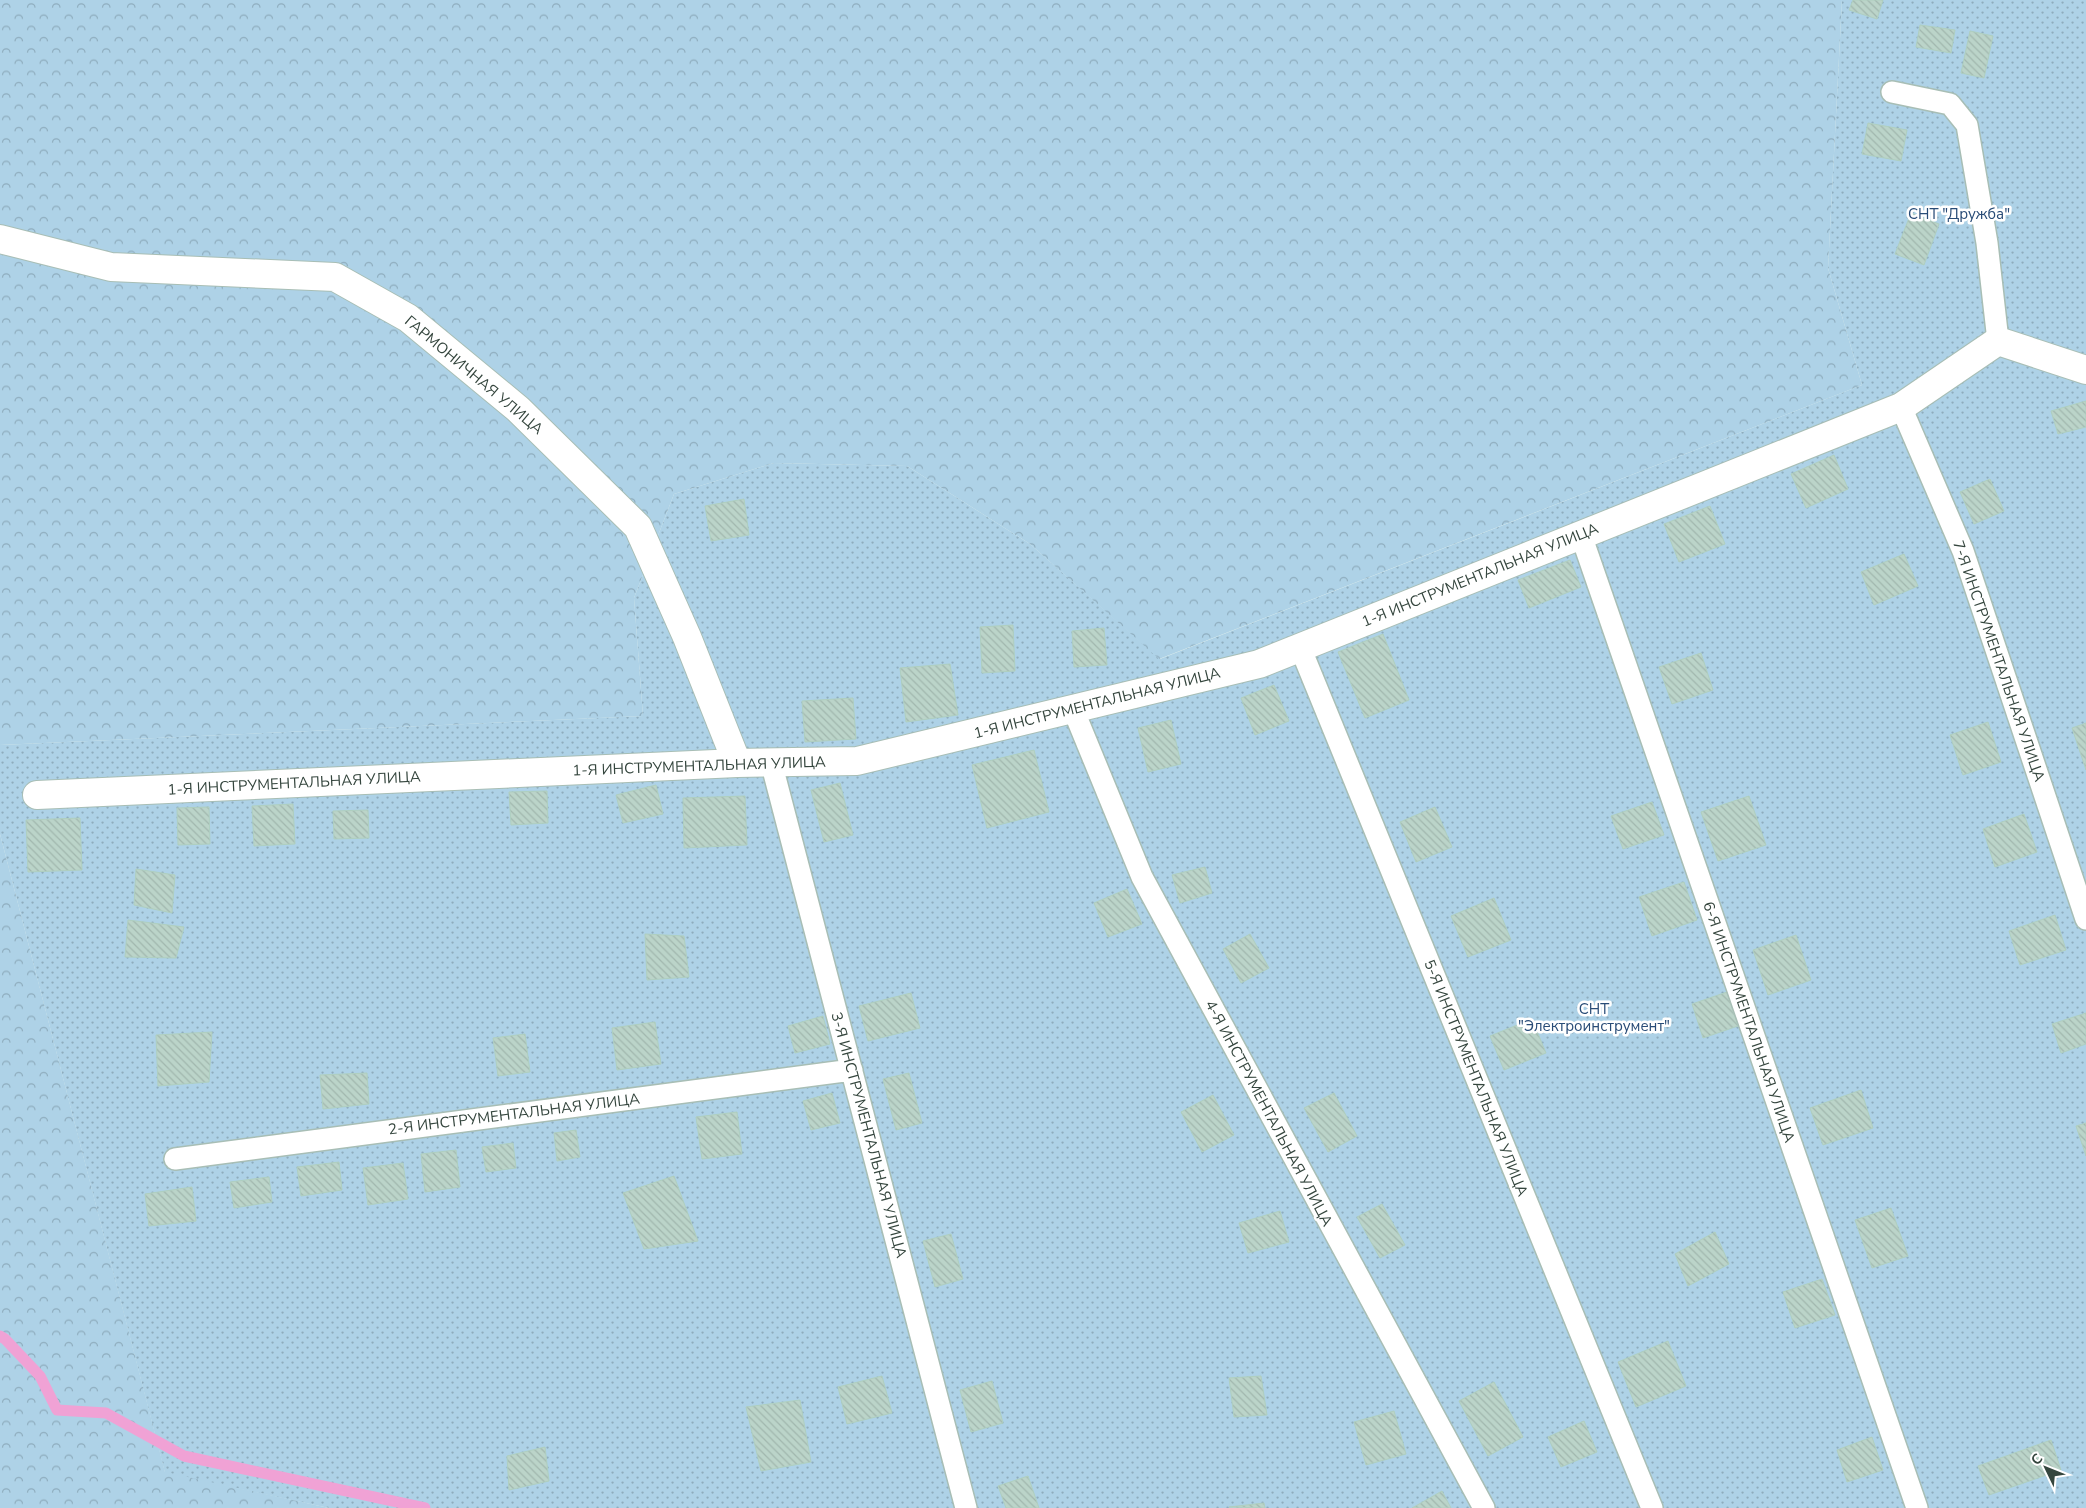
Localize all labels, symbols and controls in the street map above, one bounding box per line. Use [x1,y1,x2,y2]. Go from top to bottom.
park label: СНТ "Дружба" [1908,204,2010,224]
street label: ГАРМОНИЧНАЯ УЛИЦА [400,311,548,439]
street label: 1-Я ИНСТРУМЕНТАЛЬНАЯ УЛИЦА [1359,518,1601,632]
street label: 7-Я ИНСТРУМЕНТАЛЬНАЯ УЛИЦА [1948,538,2050,784]
street label: 1-Я ИНСТРУМЕНТАЛЬНАЯ УЛИЦА [972,663,1222,743]
street label: 1-Я ИНСТРУМЕНТАЛЬНАЯ УЛИЦА [572,752,826,780]
street label: 1-Я ИНСТРУМЕНТАЛЬНАЯ УЛИЦА [167,766,421,800]
street label: 6-Я ИНСТРУМЕНТАЛЬНАЯ УЛИЦА [1698,899,1800,1145]
street label: 5-Я ИНСТРУМЕНТАЛЬНАЯ УЛИЦА [1419,957,1533,1199]
street label: 4-Я ИНСТРУМЕНТАЛЬНАЯ УЛИЦА [1201,996,1337,1230]
park label: СНТ "Электроинструмент" [1518,999,1670,1036]
street label: 3-Я ИНСТРУМЕНТАЛЬНАЯ УЛИЦА [827,1010,911,1260]
street label: 2-Я ИНСТРУМЕНТАЛЬНАЯ УЛИЦА [387,1089,641,1139]
north arrow [2021,1443,2071,1493]
text: С [2027,1449,2047,1469]

